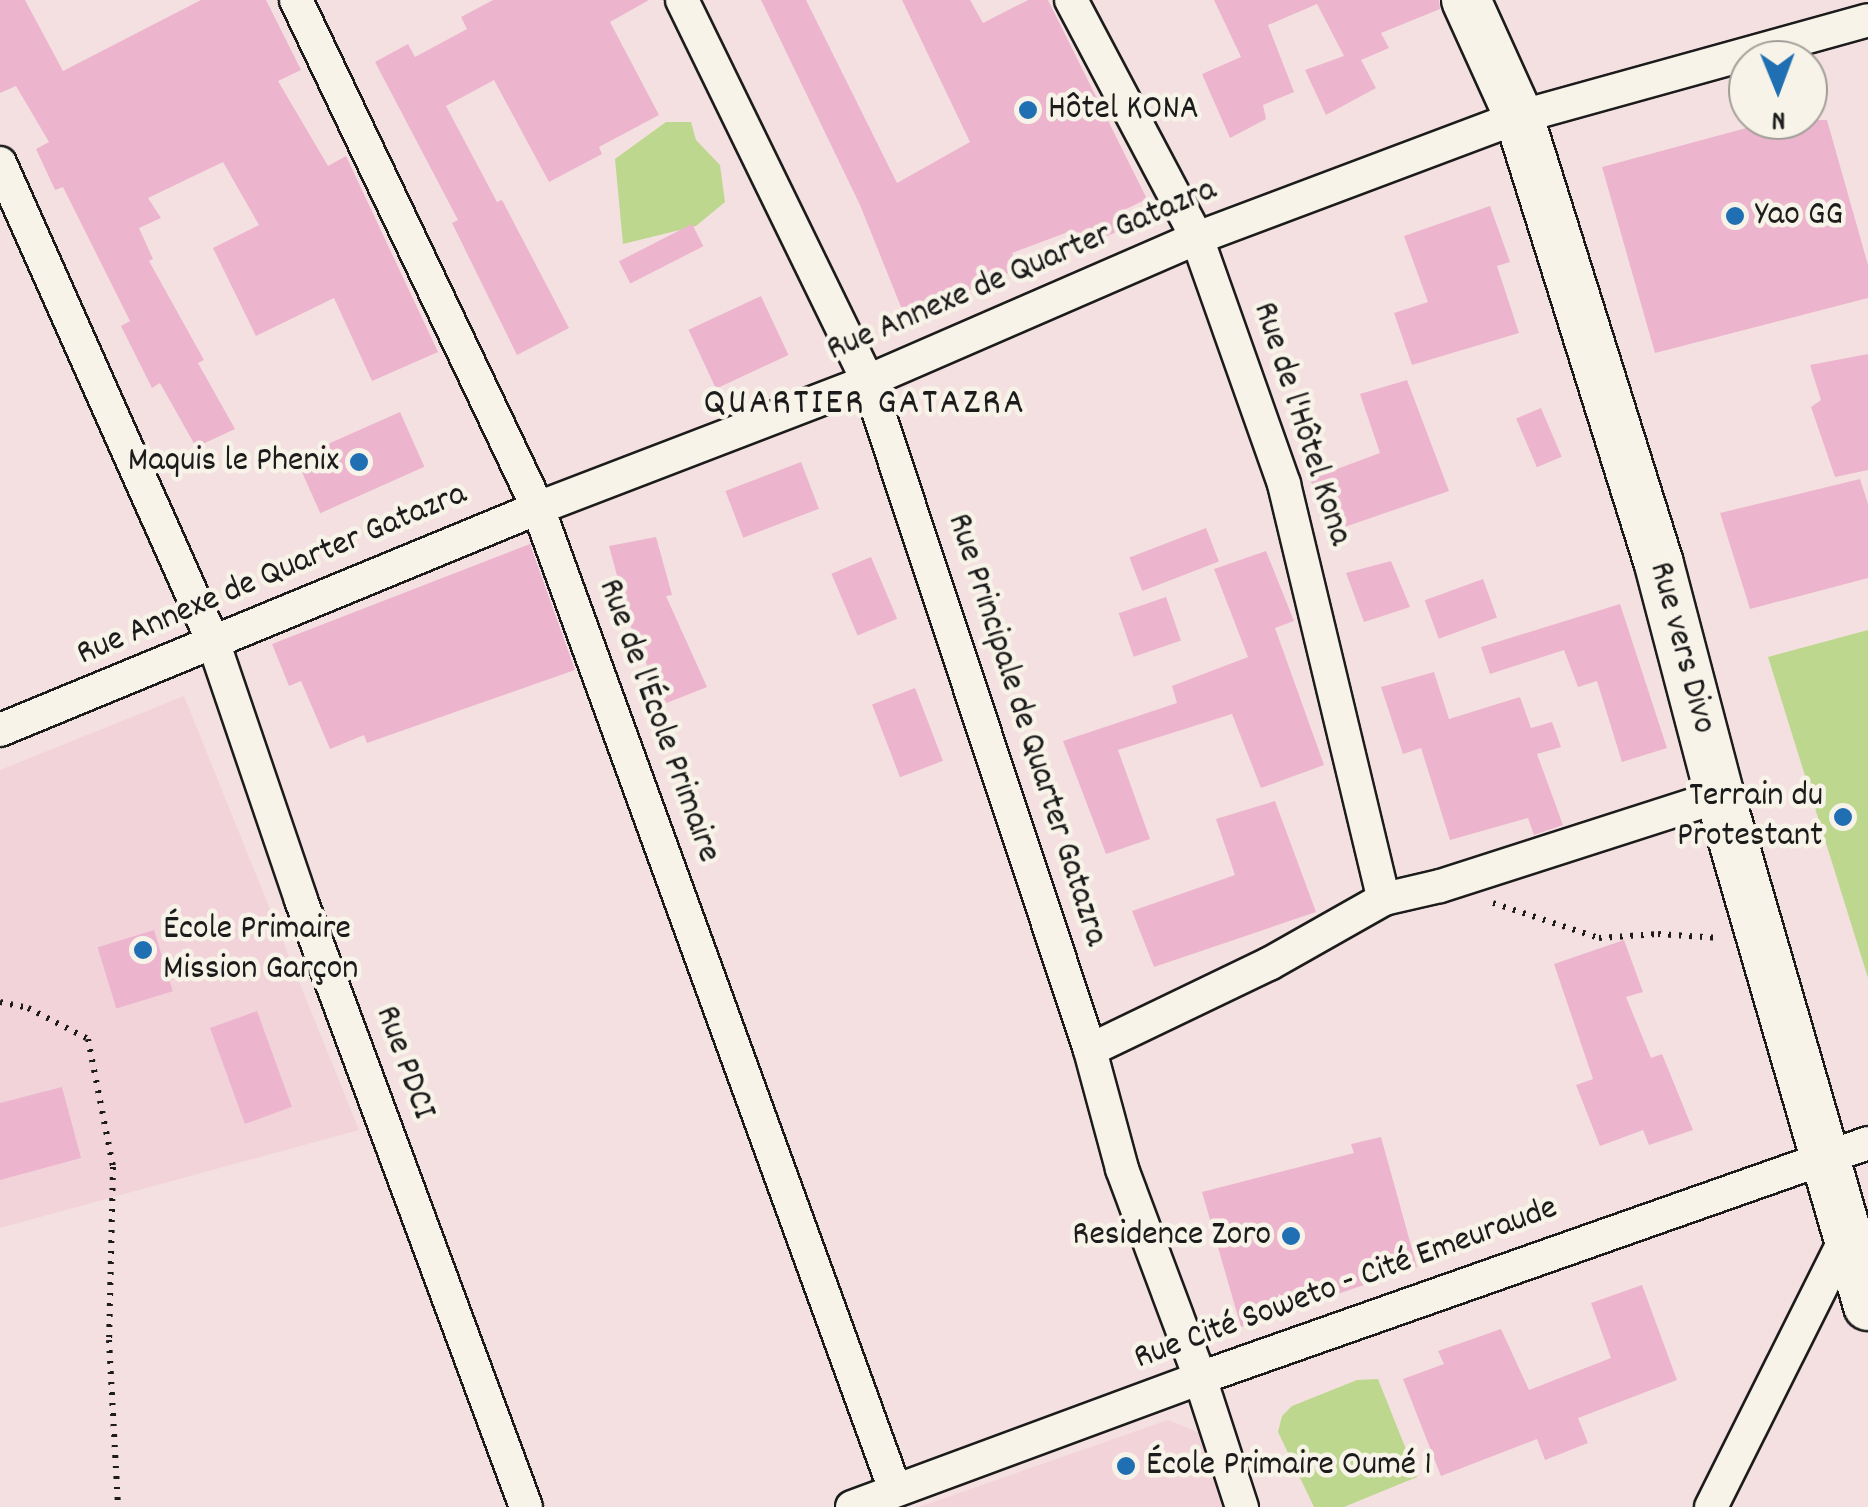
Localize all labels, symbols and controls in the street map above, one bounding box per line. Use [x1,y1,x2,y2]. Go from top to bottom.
north arrow [1728,40,1828,140]
place label: Hôtel KONA [1048,89,1199,131]
text: N [1771,98,1786,138]
marker: Hôtel KONA [1017,99,1039,121]
street label: Rue Annexe de Quarter Gatazra [821,170,1223,372]
place label: Yao GG [1755,195,1843,237]
marker: Yao GG [1724,205,1746,227]
street label: Rue de l'Hôtel Kona [1242,297,1360,551]
district label: QUARTIER GATAZRA [703,382,1027,428]
place label: Maquis le Phenix [128,441,339,483]
marker: Maquis le Phenix [348,451,370,473]
street label: Rue Annexe de Quarter Gatazra [71,474,473,676]
street label: Rue Principale de Quarter Gatazra [936,509,1116,951]
street label: Rue vers Divo [1638,558,1724,738]
street label: Rue de l'École Primaire [587,574,729,868]
place label: Terrain du Protestant [1677,776,1823,858]
marker: Terrain du Protestant [1832,806,1854,828]
place label: École Primaire Mission Garçon [163,909,358,991]
marker: École Primaire Mission Garçon [132,939,154,961]
street label: Rue PDCI [364,1001,444,1125]
street label: Rue Cité Soweto - Cité Emeuraude [1129,1188,1563,1380]
place label: Residence Zoro [1072,1215,1271,1257]
marker: Residence Zoro [1280,1225,1302,1247]
place label: École Primaire Oumé 1 [1146,1445,1432,1487]
marker: École Primaire Oumé 1 [1115,1455,1137,1477]

